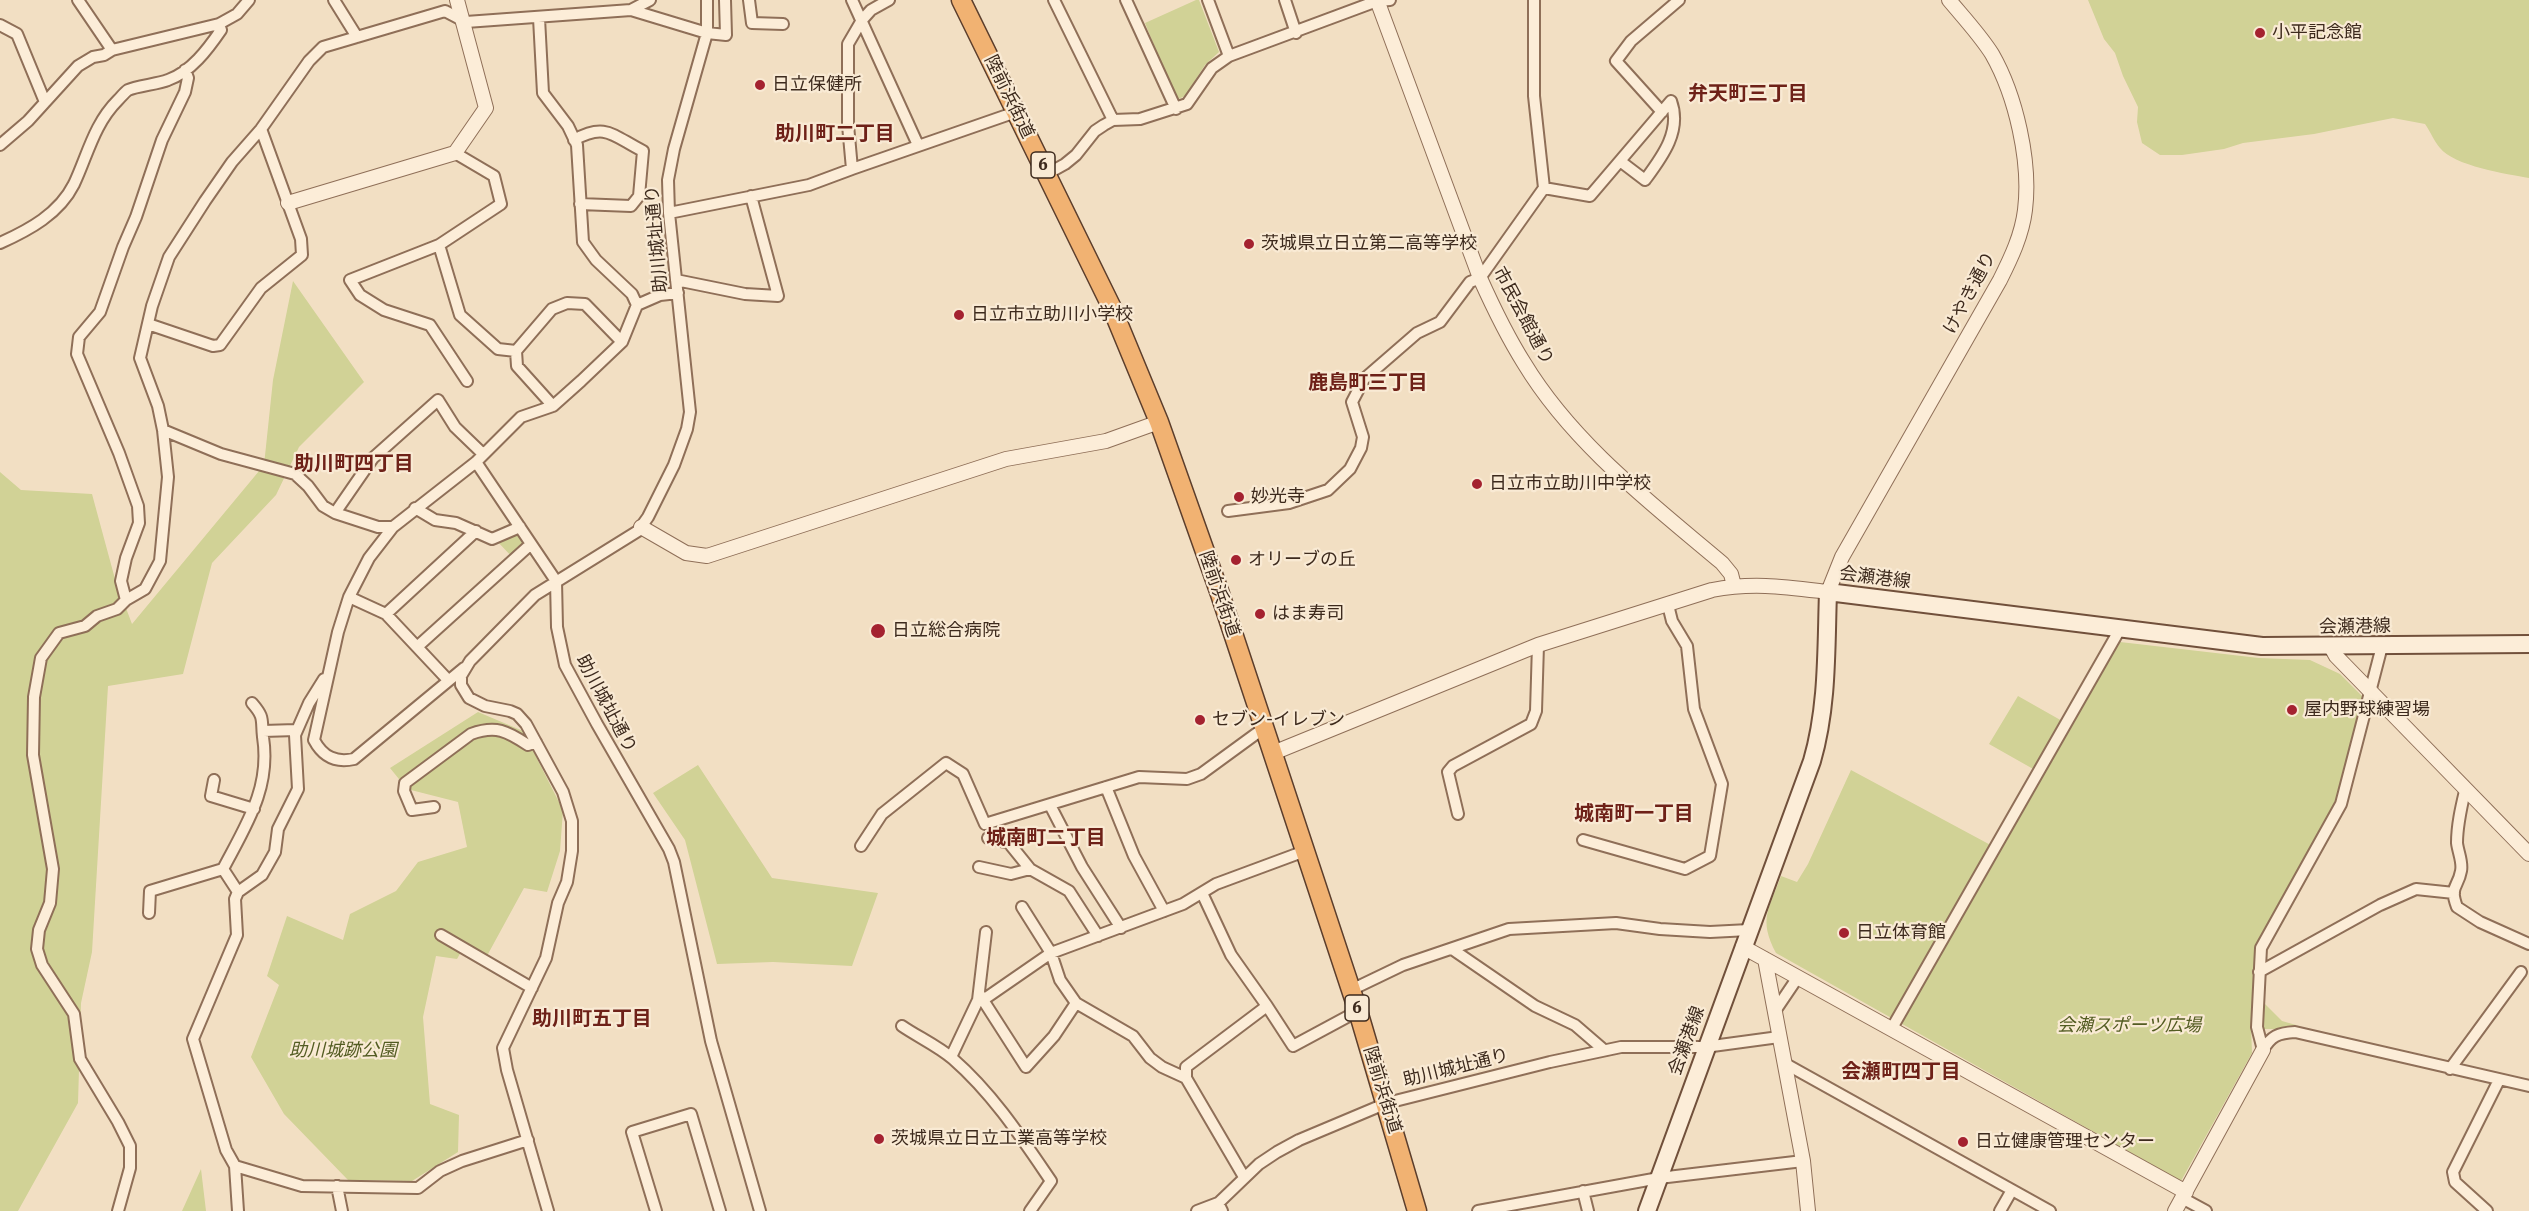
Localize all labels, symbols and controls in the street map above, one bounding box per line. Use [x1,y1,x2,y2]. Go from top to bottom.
place label: 小平記念館 [2272,22,2362,44]
marker: 小平記念館 [2253,26,2267,40]
street label: 陸前浜街道 [980,52,1038,142]
place label: 日立保健所 [772,74,862,96]
marker: 日立保健所 [753,78,767,92]
district label: 弁天町三丁目 [1688,82,1808,106]
district label: 助川町二丁目 [775,122,895,146]
road number: 6 [1031,152,1055,178]
street label: 助川城址通り [642,184,672,294]
place label: 茨城県立日立第二高等学校 [1261,233,1477,255]
marker: 茨城県立日立第二高等学校 [1242,237,1256,251]
street label: けやき通り [1939,248,2001,338]
street label: 市民会館通り [1488,263,1558,369]
place label: 日立市立助川小学校 [971,304,1133,326]
marker: 日立市立助川小学校 [952,308,966,322]
district label: 鹿島町三丁目 [1308,371,1428,395]
district label: 助川町四丁目 [294,452,414,476]
place label: 日立市立助川中学校 [1489,473,1651,495]
marker: 日立市立助川中学校 [1470,477,1484,491]
place label: 妙光寺 [1251,486,1305,508]
marker: 妙光寺 [1232,490,1246,504]
street label: 陸前浜街道 [1194,548,1244,640]
place label: オリーブの丘 [1248,549,1356,571]
marker: オリーブの丘 [1229,553,1243,567]
street label: 会瀬港線 [1838,563,1912,593]
place label: はま寿司 [1272,603,1344,625]
marker: はま寿司 [1253,607,1267,621]
street label: 会瀬港線 [2319,616,2391,638]
place label: 日立総合病院 [892,620,1000,642]
marker: 日立総合病院 [869,622,887,640]
street label: 助川城址通り [571,651,641,757]
place label: 屋内野球練習場 [2304,699,2430,721]
marker: 屋内野球練習場 [2285,703,2299,717]
place label: セブン-イレブン [1212,709,1345,731]
marker: セブン-イレブン [1193,713,1207,727]
district label: 城南町一丁目 [1574,802,1694,826]
district label: 城南町二丁目 [986,826,1106,850]
place label: 日立体育館 [1856,922,1946,944]
marker: 日立体育館 [1837,926,1851,940]
road number: 6 [1345,995,1369,1021]
street label: 会瀬港線 [1665,1003,1709,1079]
district label: 助川町五丁目 [532,1007,652,1031]
park label: 会瀬スポーツ広場 [2057,1015,2201,1037]
park label: 助川城跡公園 [289,1040,397,1062]
street label: 陸前浜街道 [1359,1044,1405,1136]
street label: 助川城址通り [1401,1044,1511,1092]
district label: 会瀬町四丁目 [1841,1060,1961,1084]
place label: 茨城県立日立工業高等学校 [891,1128,1107,1150]
place label: 日立健康管理センター [1975,1131,2155,1153]
marker: 茨城県立日立工業高等学校 [872,1132,886,1146]
marker: 日立健康管理センター [1956,1135,1970,1149]

